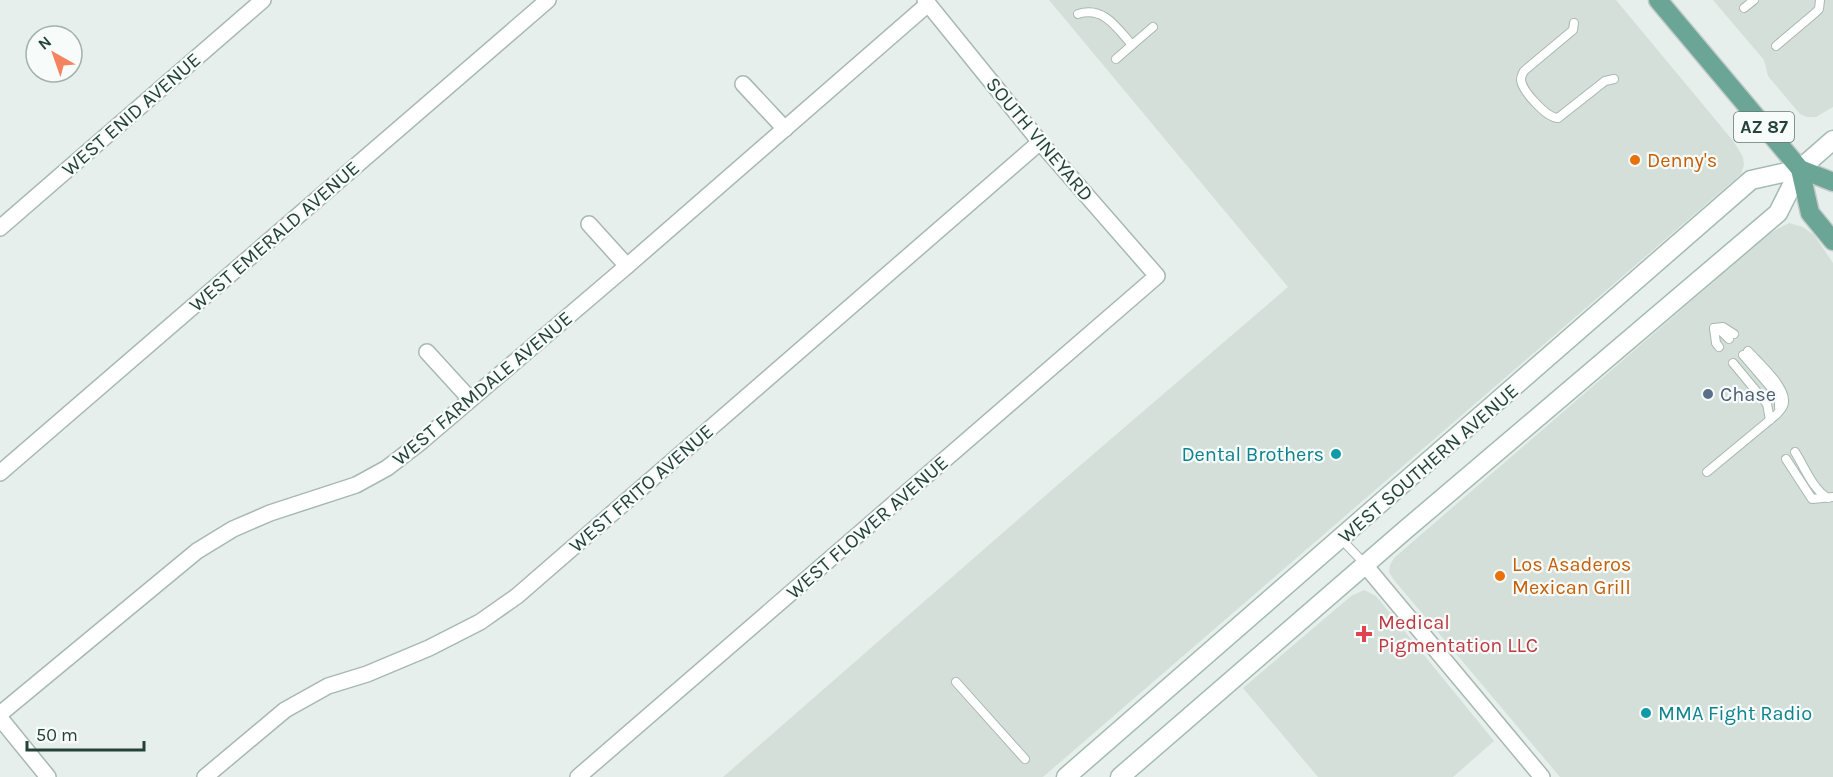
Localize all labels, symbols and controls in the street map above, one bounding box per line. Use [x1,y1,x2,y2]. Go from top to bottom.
north arrow [24,24,84,84]
text: N [34,32,55,54]
street label: WEST ENID AVENUE [57,48,205,181]
street label: SOUTH VINEYARD [981,73,1098,206]
road number: AZ 87 [1734,112,1794,142]
place label: Denny's [1647,149,1717,172]
marker: Denny's [1628,153,1642,167]
street label: WEST EMERALD AVENUE [185,156,364,317]
street label: WEST FARMDALE AVENUE [388,306,577,470]
street label: WEST SOUTHERN AVENUE [1334,379,1523,548]
place label: Chase [1720,383,1776,406]
marker: Chase [1701,387,1715,401]
street label: WEST FRITO AVENUE [565,420,718,557]
place label: Dental Brothers [1181,443,1324,466]
marker: Dental Brothers [1329,447,1343,461]
street label: WEST FLOWER AVENUE [782,451,953,604]
place label: Los Asaderos Mexican Grill [1512,553,1631,599]
marker: Los Asaderos Mexican Grill [1493,569,1507,583]
place label: Medical Pigmentation LLC [1378,611,1538,657]
marker: Medical Pigmentation LLC [1355,625,1373,643]
place label: MMA Fight Radio [1658,702,1812,725]
marker: MMA Fight Radio [1639,706,1653,720]
scale bar [27,714,144,752]
text: 50 m [36,724,78,746]

